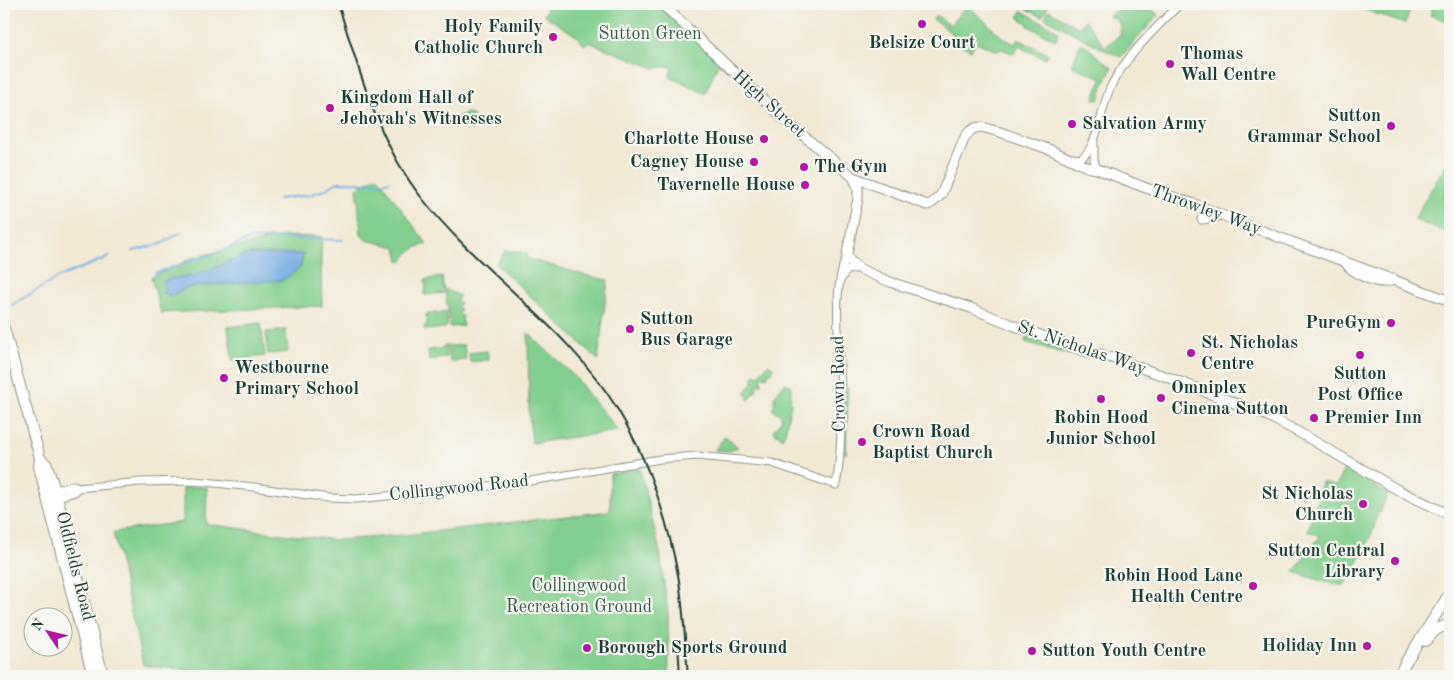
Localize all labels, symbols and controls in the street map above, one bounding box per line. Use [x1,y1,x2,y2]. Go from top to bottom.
place label: Holy Family Catholic Church [414,18,543,57]
marker: Belsize Court [916,18,928,30]
park label: Sutton Green [598,25,702,43]
marker: Holy Family Catholic Church [547,31,559,43]
place label: Belsize Court [869,34,976,52]
place label: Thomas Wall Centre [1180,45,1276,84]
marker: Thomas Wall Centre [1164,58,1176,70]
street label: High Street [729,67,809,141]
place label: Kingdom Hall of Jehovah's Witnesses [340,89,502,128]
marker: Kingdom Hall of Jehovah's Witnesses [324,102,336,114]
place label: Sutton Grammar School [1247,107,1381,146]
place label: Salvation Army [1082,115,1207,133]
marker: Salvation Army [1066,118,1078,130]
marker: Sutton Grammar School [1385,120,1397,132]
place label: Charlotte House [624,130,754,148]
marker: Charlotte House [758,133,770,145]
place label: Cagney House [630,153,744,171]
marker: Cagney House [748,156,760,168]
place label: The Gym [814,158,887,176]
marker: The Gym [798,161,810,173]
place label: Tavernelle House [657,176,795,194]
marker: Tavernelle House [799,179,811,191]
street label: Throwley Way [1148,182,1264,238]
place label: Sutton Bus Garage [640,310,733,349]
place label: PureGym [1305,314,1381,332]
street label: St. Nicholas Way [1015,317,1149,379]
marker: PureGym [1385,317,1397,329]
marker: Sutton Bus Garage [624,323,636,335]
place label: St. Nicholas Centre [1201,334,1298,373]
street label: Crown Road [829,335,849,433]
marker: St. Nicholas Centre [1185,347,1197,359]
marker: Sutton Post Office [1354,349,1366,361]
place label: Westbourne Primary School [234,359,359,398]
place label: Sutton Post Office [1317,365,1403,404]
marker: Westbourne Primary School [218,372,230,384]
place label: Omniplex Cinema Sutton [1171,379,1289,418]
marker: Omniplex Cinema Sutton [1155,392,1167,404]
marker: Robin Hood Junior School [1095,393,1107,405]
place label: Robin Hood Junior School [1046,409,1157,448]
place label: Premier Inn [1324,409,1422,427]
marker: Premier Inn [1308,412,1320,424]
place label: Crown Road Baptist Church [872,423,993,462]
marker: Crown Road Baptist Church [856,436,868,448]
street label: Collingwood Road [388,472,530,504]
place label: St Nicholas Church [1261,485,1353,524]
marker: St Nicholas Church [1357,498,1369,510]
street label: Oldfields Road [53,510,97,622]
place label: Sutton Central Library [1267,542,1385,581]
marker: Sutton Central Library [1389,555,1401,567]
place label: Robin Hood Lane Health Centre [1104,567,1243,606]
park label: Collingwood Recreation Ground [506,577,652,616]
marker: Robin Hood Lane Health Centre [1247,580,1259,592]
north arrow [22,608,72,658]
text: N [29,616,47,634]
place label: Holiday Inn [1261,637,1357,655]
place label: Borough Sports Ground [597,639,788,657]
marker: Holiday Inn [1361,640,1373,652]
marker: Borough Sports Ground [581,642,593,654]
place label: Sutton Youth Centre [1042,642,1206,660]
marker: Sutton Youth Centre [1026,645,1038,657]

